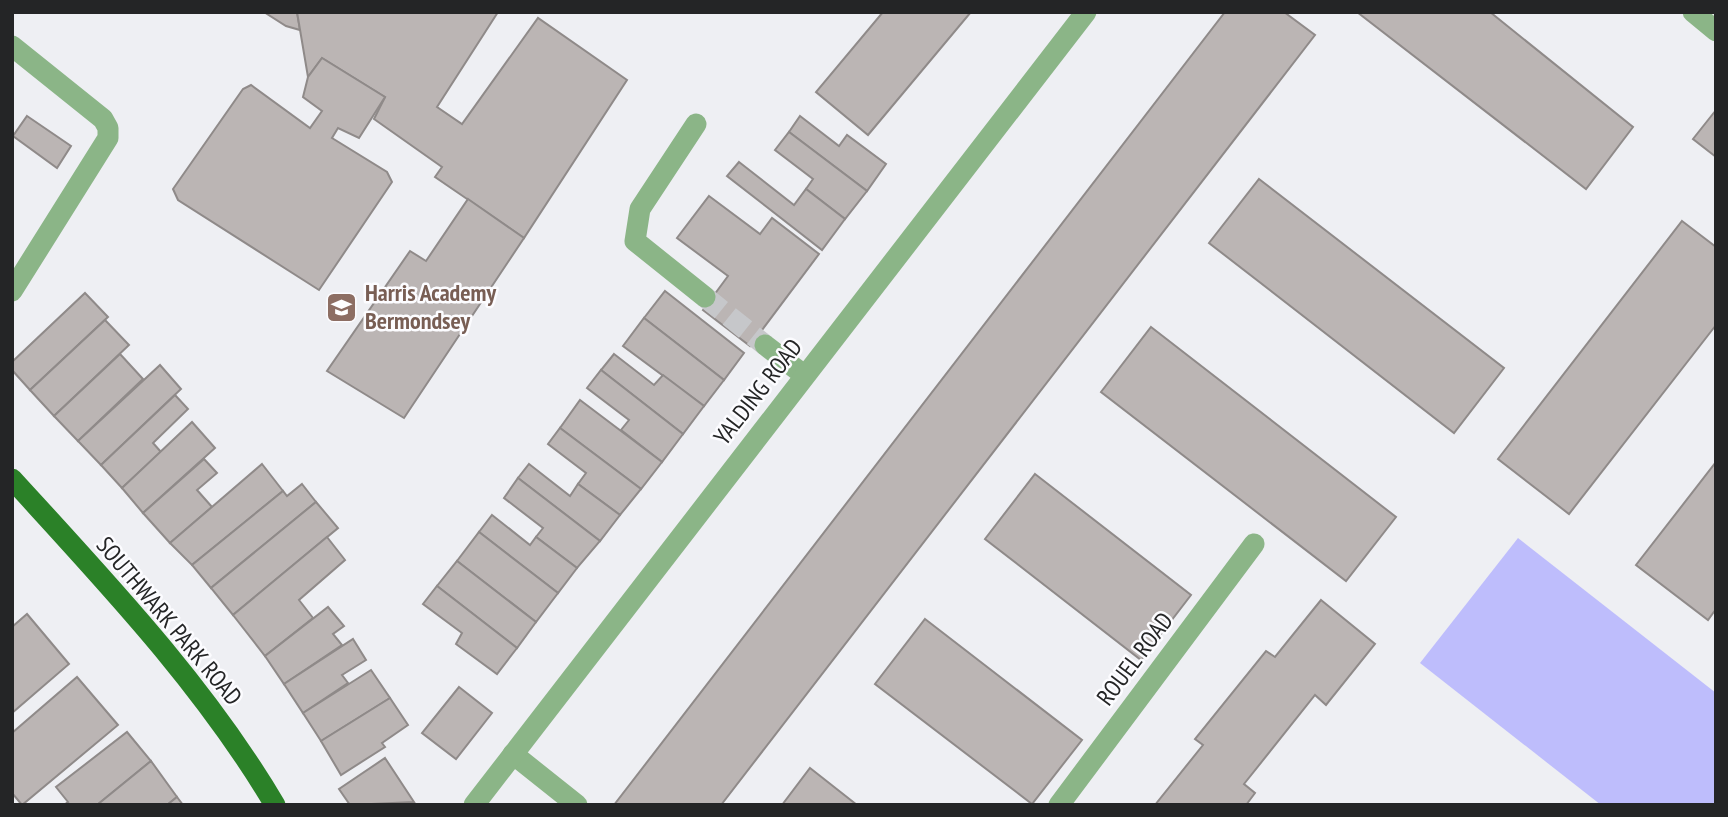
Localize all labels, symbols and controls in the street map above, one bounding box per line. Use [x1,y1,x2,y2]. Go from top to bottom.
place label: Harris Academy Bermondsey [365,277,496,336]
school or university icon: Harris Academy Bermondsey [325,290,359,324]
street label: YALDING ROAD [707,332,809,451]
street label: SOUTHWARK PARK ROAD [90,530,249,711]
street label: ROUEL ROAD [1090,606,1180,711]

